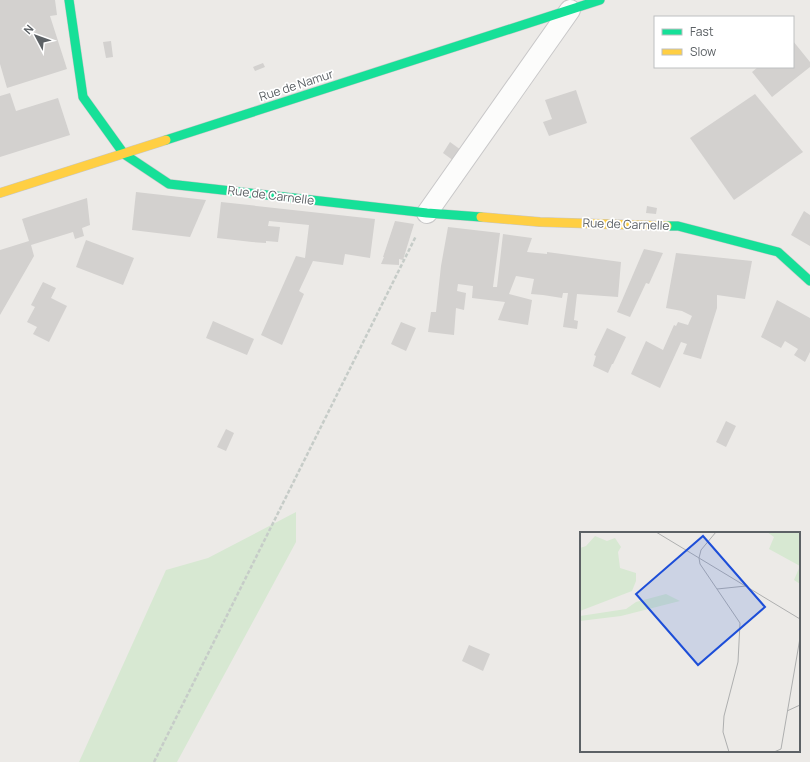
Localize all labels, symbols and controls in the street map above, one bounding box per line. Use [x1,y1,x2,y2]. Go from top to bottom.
north arrow [16,16,56,56]
legend [654,16,794,68]
text: N [20,21,36,37]
text: Fast [690,23,714,40]
text: Slow [690,43,716,60]
street label: Rue de Namur [257,65,336,105]
street label: Rue de Carnelle [227,181,315,209]
street label: Rue de Carnelle [582,214,670,234]
inset map [580,532,800,752]

